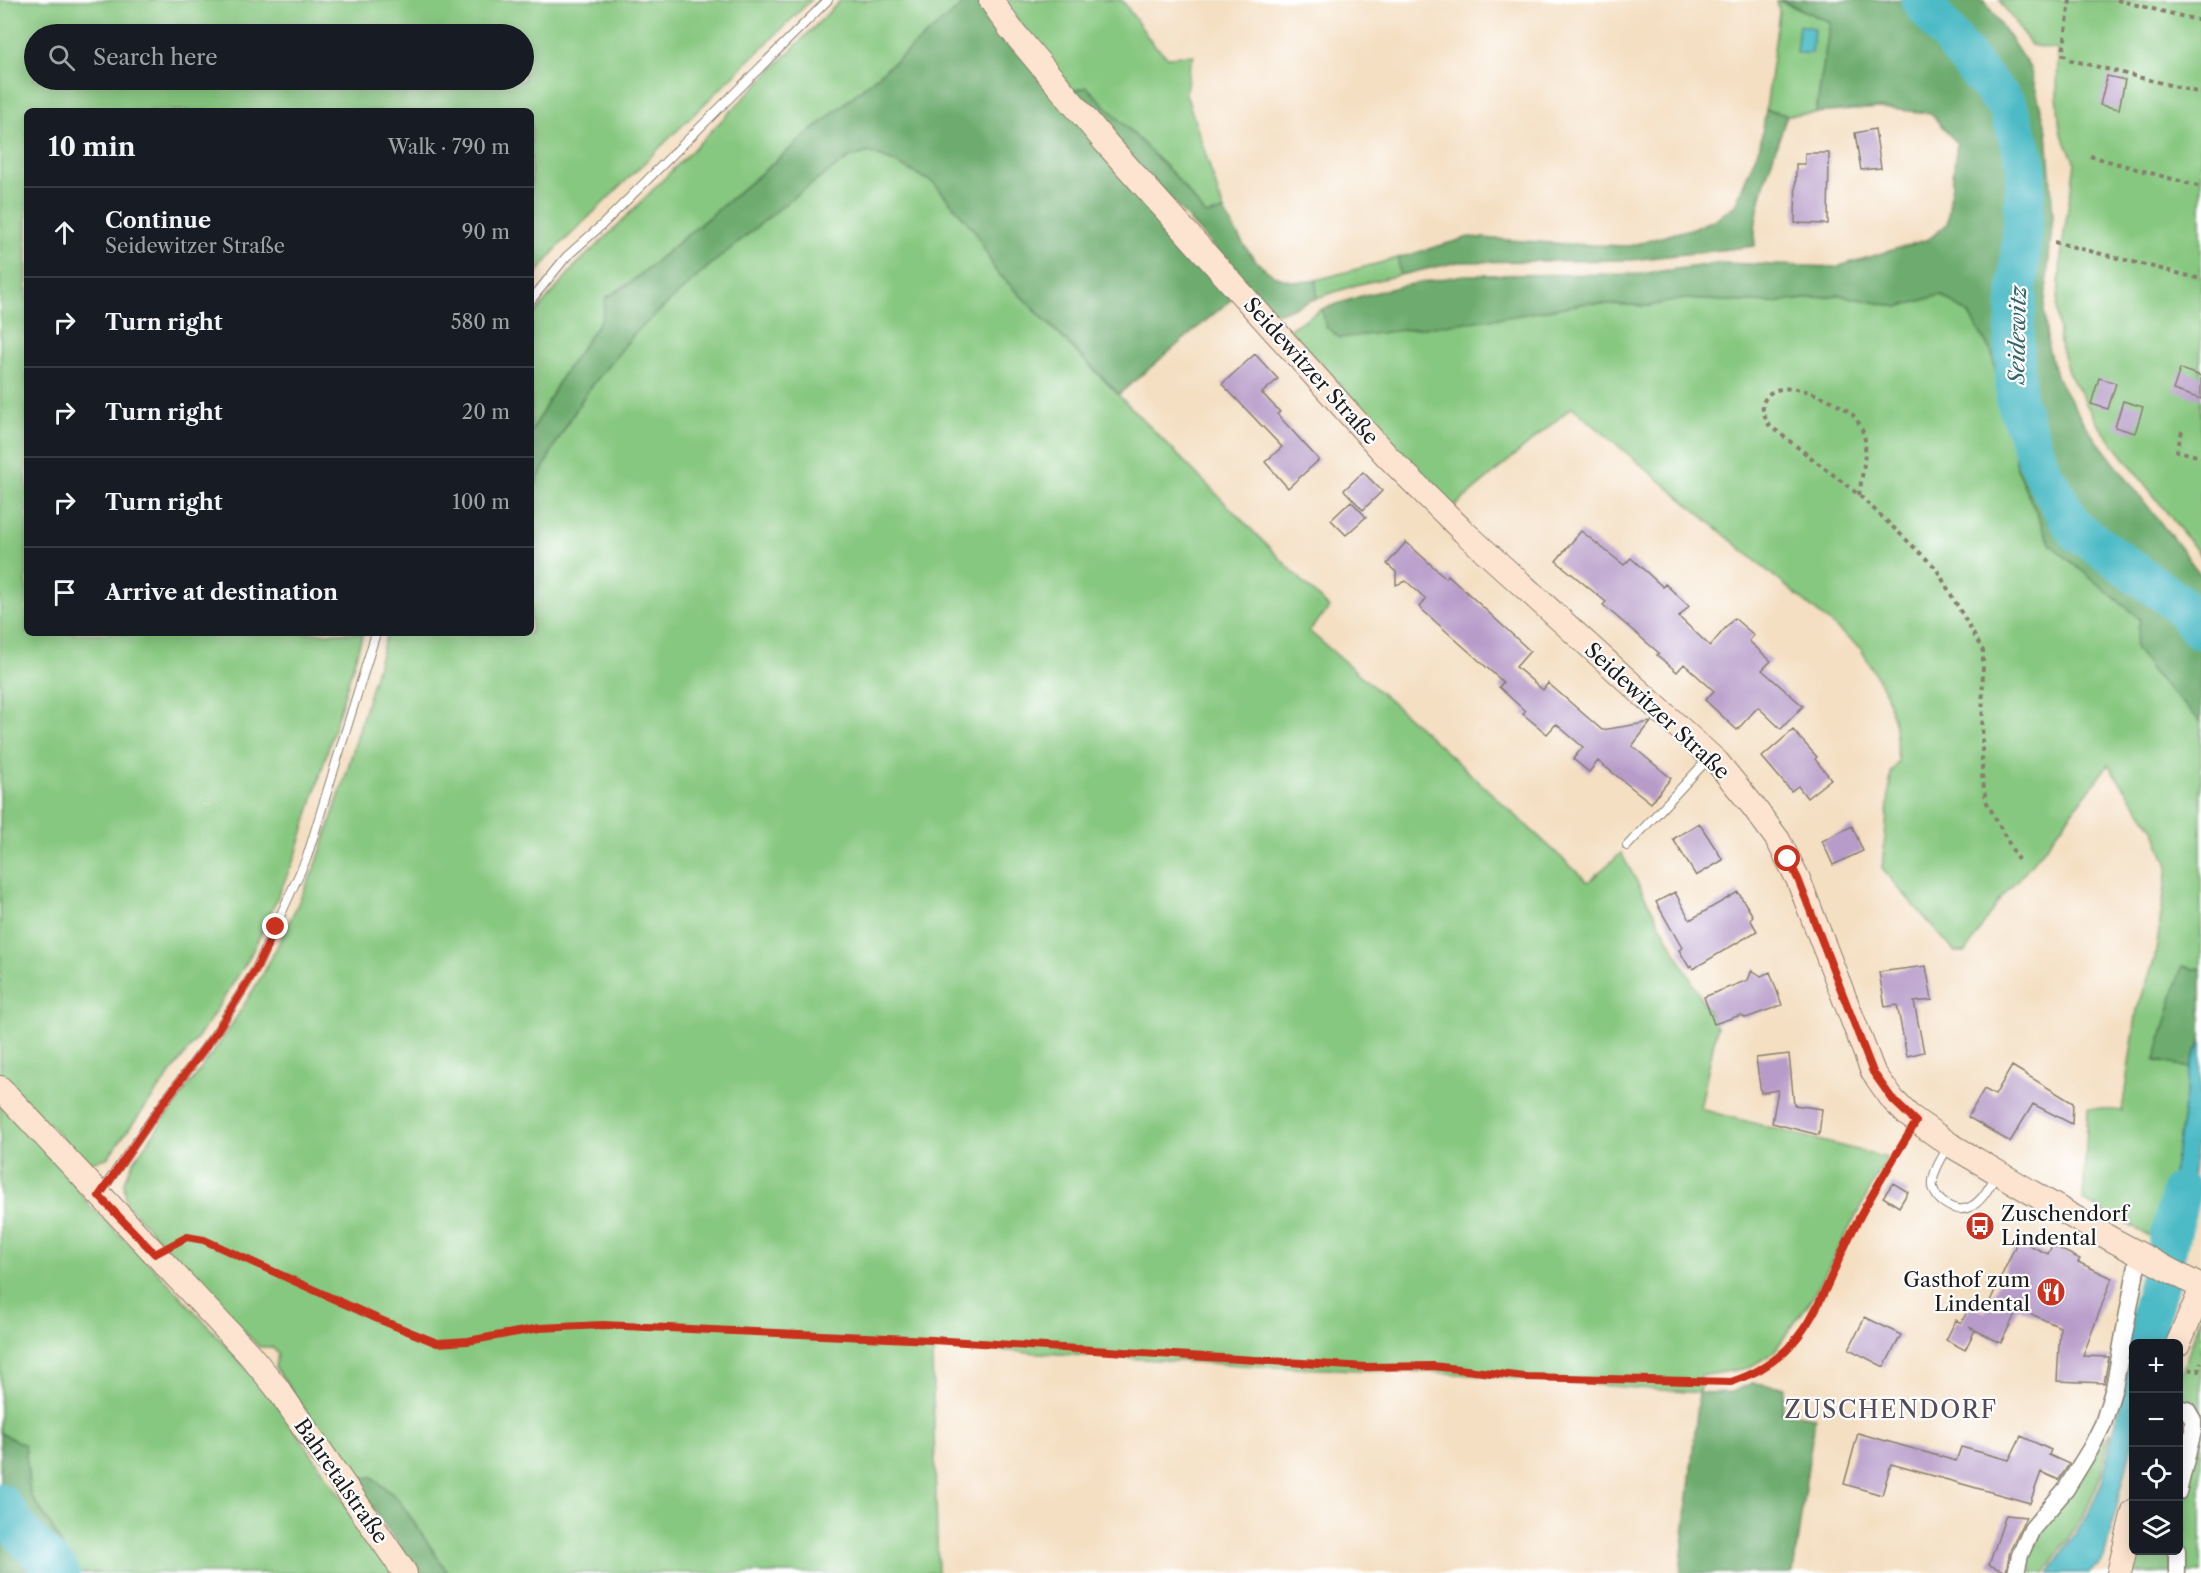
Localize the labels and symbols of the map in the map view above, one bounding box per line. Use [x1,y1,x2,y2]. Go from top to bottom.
water label: Seidewitz [2003,284,2032,386]
street label: Seidewitzer Straße [1239,292,1384,449]
street label: Seidewitzer Straße [1580,637,1735,784]
route start [1774,845,1800,871]
route end [262,913,288,939]
place label: Zuschendorf Lindental [2001,1201,2131,1250]
bus stop icon: Zuschendorf Lindental [1964,1210,1996,1242]
place label: Gasthof zum Lindental [1903,1267,2030,1316]
restaurant icon: Gasthof zum Lindental [2035,1276,2067,1308]
district label: ZUSCHENDORF [1784,1395,1998,1424]
street label: Bahretalstraße [289,1414,394,1548]

